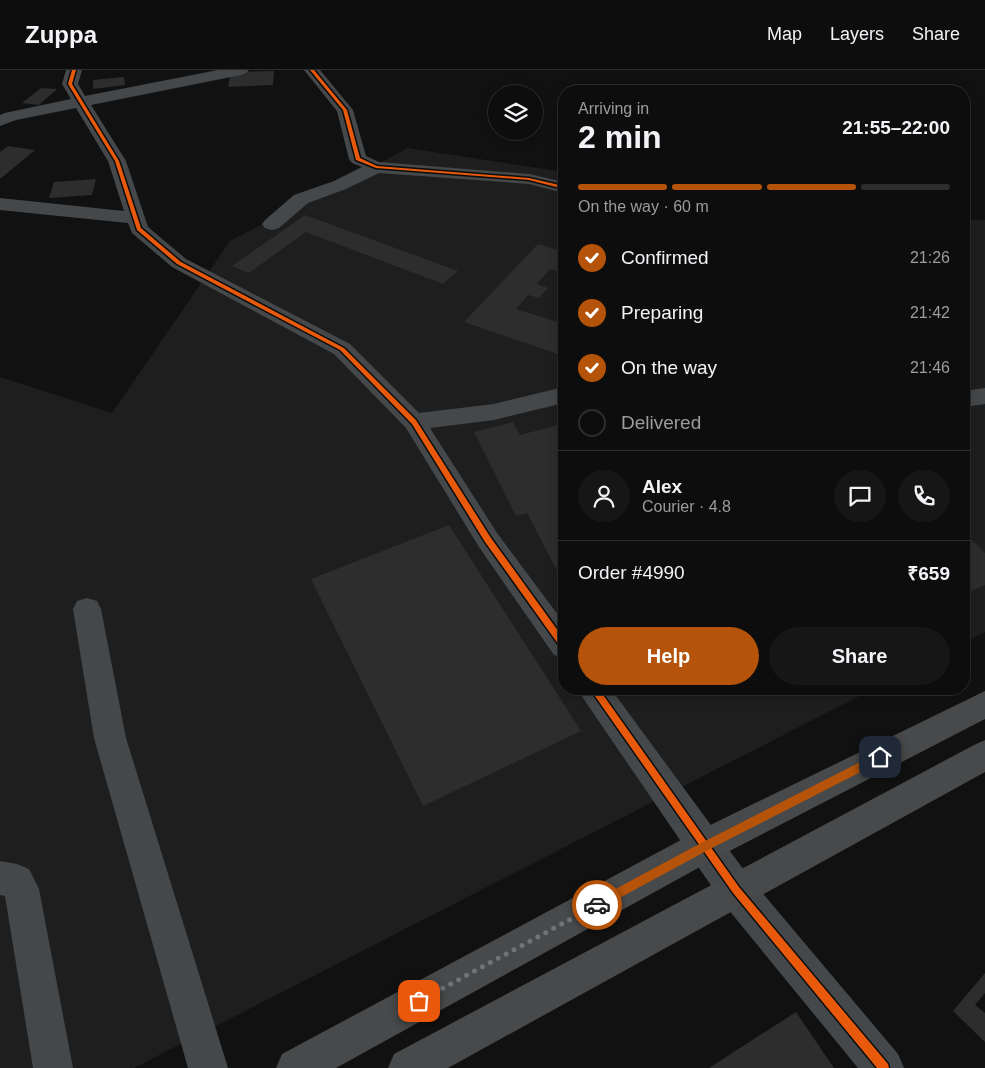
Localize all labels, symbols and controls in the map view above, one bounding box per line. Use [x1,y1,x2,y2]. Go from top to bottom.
text: Zuppa [25,21,97,48]
text: Map [767,24,802,44]
text: Layers [830,24,884,44]
text: Share [912,24,960,44]
map controls [488,85,543,140]
button: layers [488,85,543,140]
text: Arriving in [578,100,649,117]
text: 21:55–22:00 [842,117,950,138]
text: 2 min [578,119,662,155]
text: On the way · 60 m [578,198,709,215]
icon: check [578,244,606,272]
text: Confirmed [621,247,709,268]
text: 21:26 [910,249,950,266]
icon: check [578,299,606,327]
text: Preparing [621,302,703,323]
text: 21:42 [910,304,950,321]
icon: check [578,354,606,382]
text: On the way [621,357,717,378]
text: 21:46 [910,359,950,376]
text: Delivered [621,412,701,433]
button: person [578,470,630,522]
button: chat [834,470,886,522]
button: phone [898,470,950,522]
text: Alex [642,476,682,497]
text: Courier · 4.8 [642,498,731,515]
text: Order #4990 [578,562,685,583]
text: ₹659 [907,563,950,584]
button: Help [578,627,759,685]
button: Share [769,627,950,685]
pin [859,736,901,778]
icon: home [866,743,894,771]
courier [572,880,622,930]
icon: car [583,891,611,919]
pin [398,980,440,1022]
icon: bag [405,987,433,1015]

